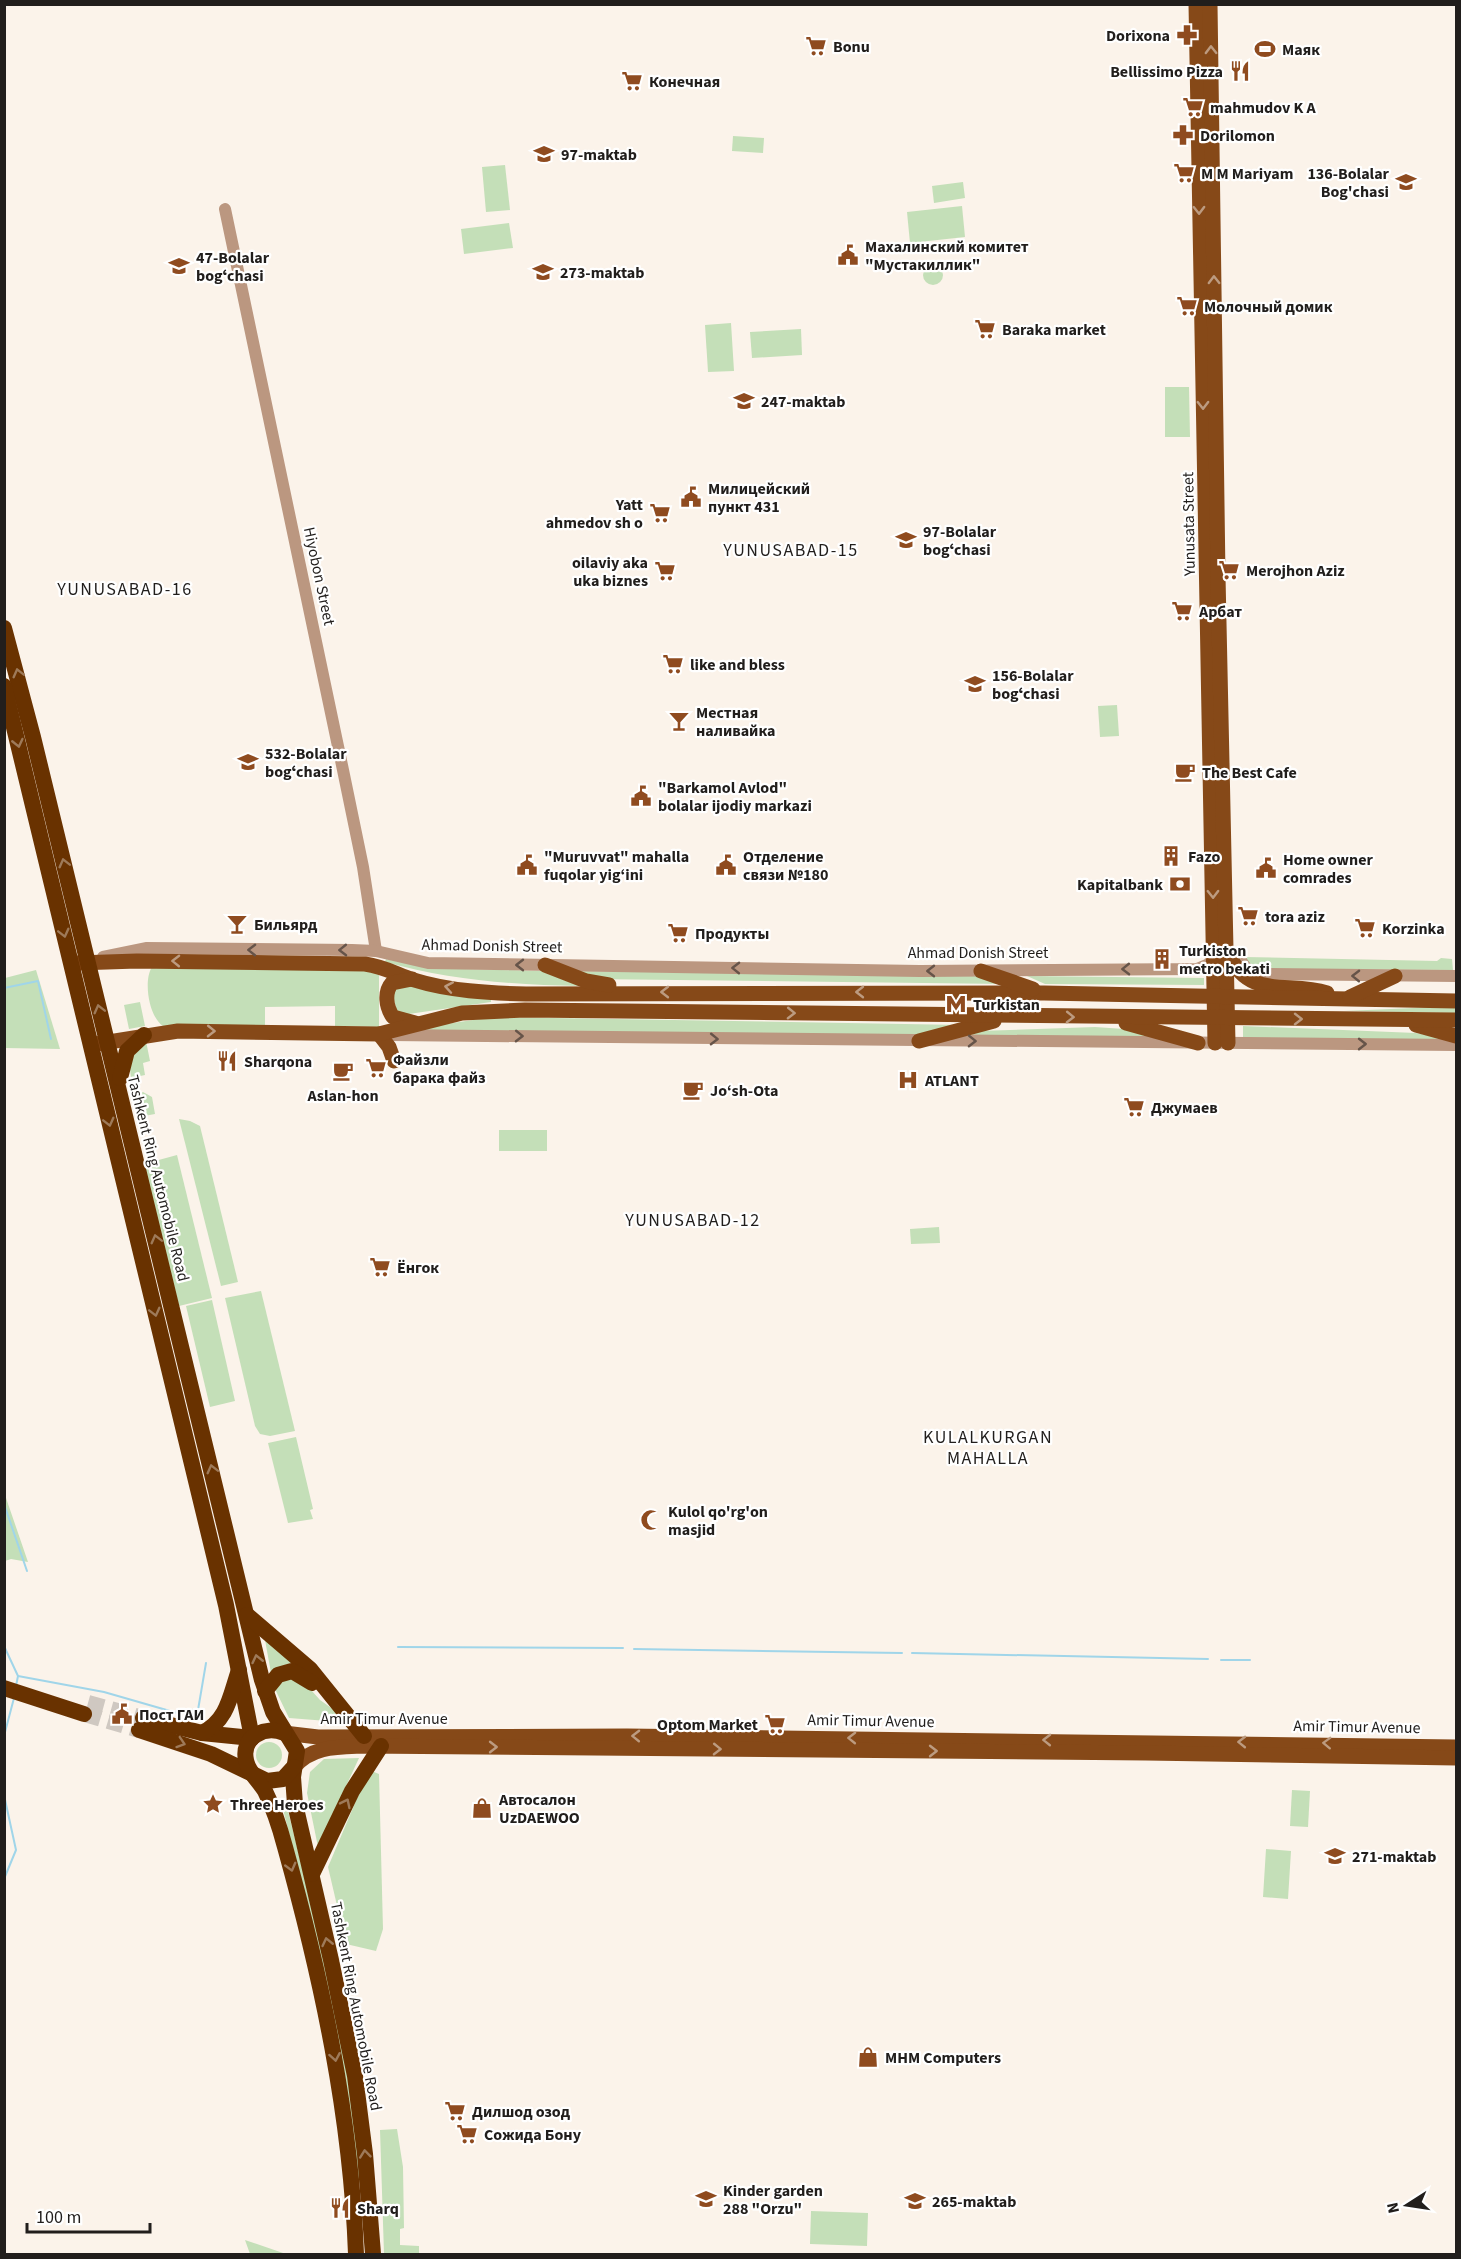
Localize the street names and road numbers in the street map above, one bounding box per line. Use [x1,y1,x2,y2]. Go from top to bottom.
street label: Yunusata Street [1177,471,1201,577]
street label: Hiyobon Street [298,525,340,628]
street label: Ahmad Donish Street [421,934,563,958]
street label: Ahmad Donish Street [908,942,1049,964]
street label: Tashkent Ring Automobile Road [122,1073,194,1284]
street label: Amir Timur Avenue [320,1708,448,1730]
street label: Amir Timur Avenue [807,1709,935,1733]
street label: Amir Timur Avenue [1293,1715,1421,1739]
street label: Tashkent Ring Automobile Road [325,1900,387,2112]

